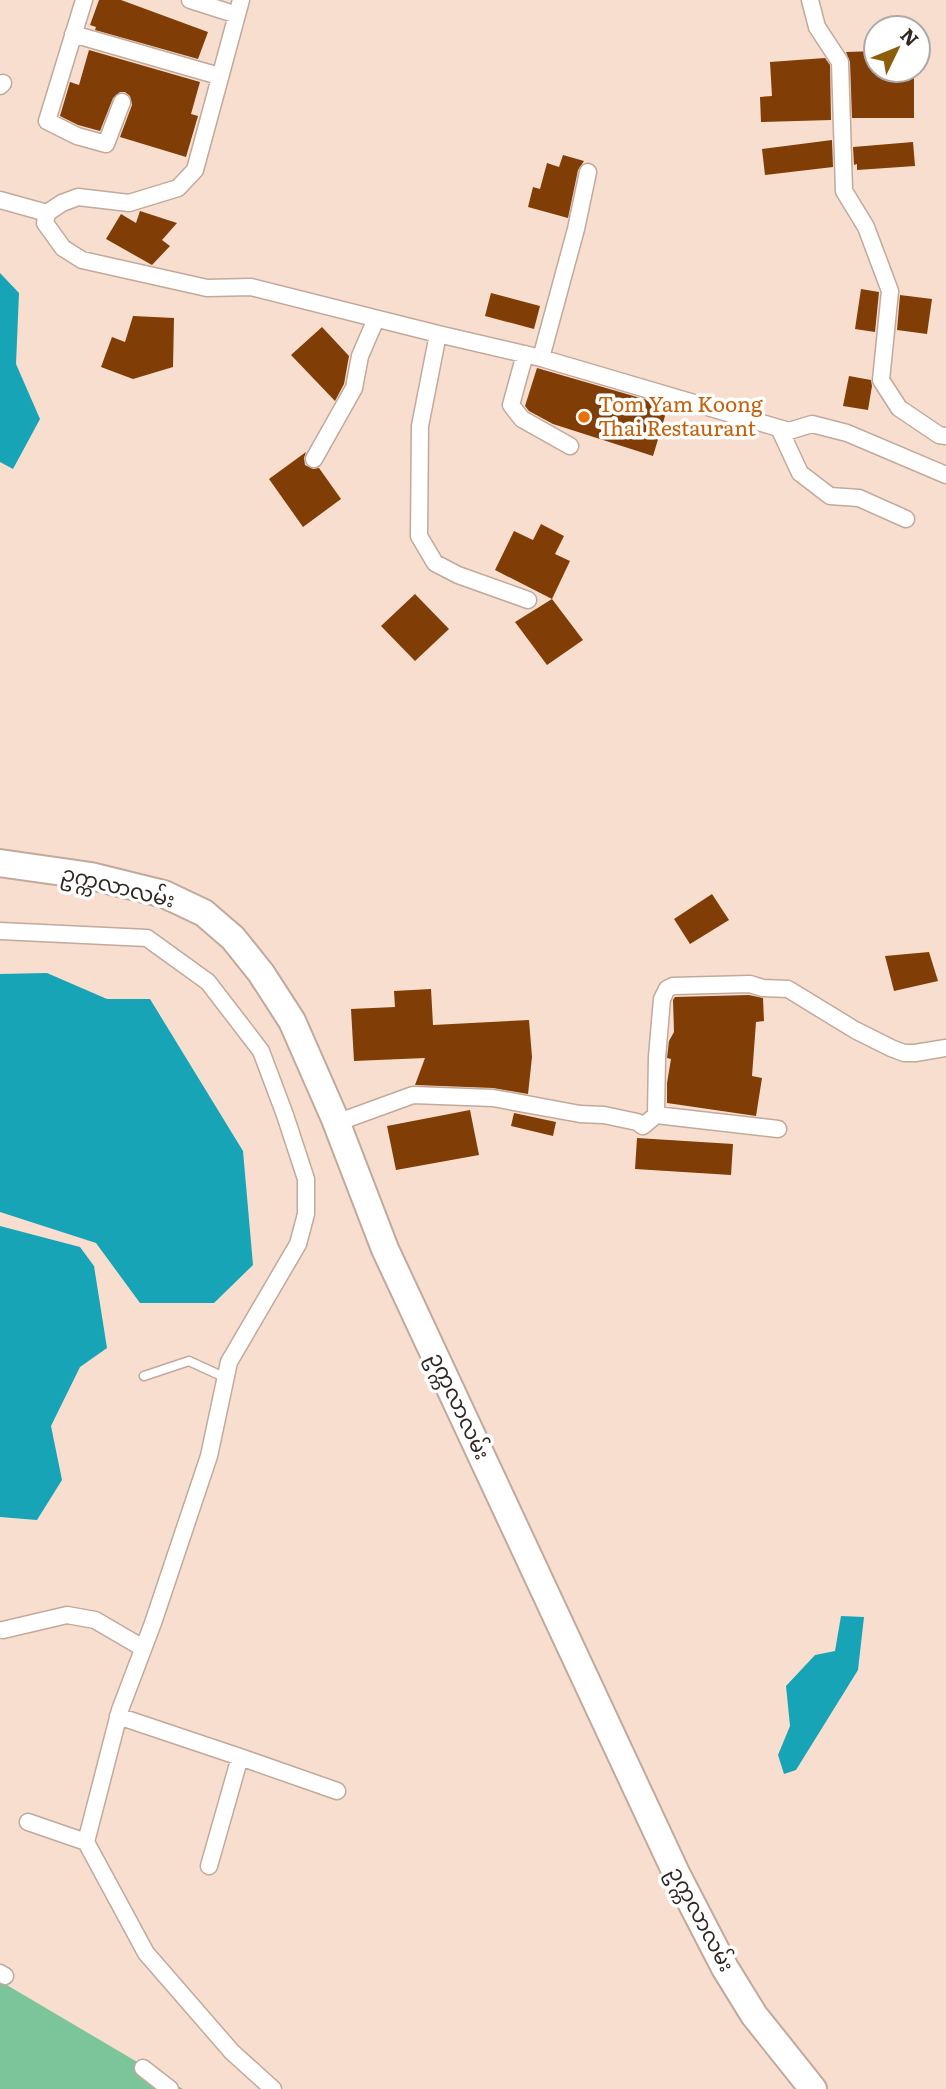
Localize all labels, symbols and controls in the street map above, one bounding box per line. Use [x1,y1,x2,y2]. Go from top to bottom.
north arrow [862,14,932,84]
text: N [894,21,926,52]
place label: Tom Yam Koong Thai Restaurant [598,387,763,442]
marker: Tom Yam Koong Thai Restaurant [576,409,592,425]
street label: ဥက္ကလာလမ်း [58,856,179,918]
street label: ဥက္ကလာလမ်း [419,1346,500,1466]
street label: ဥက္ကလာလမ်း [659,1859,744,1978]

